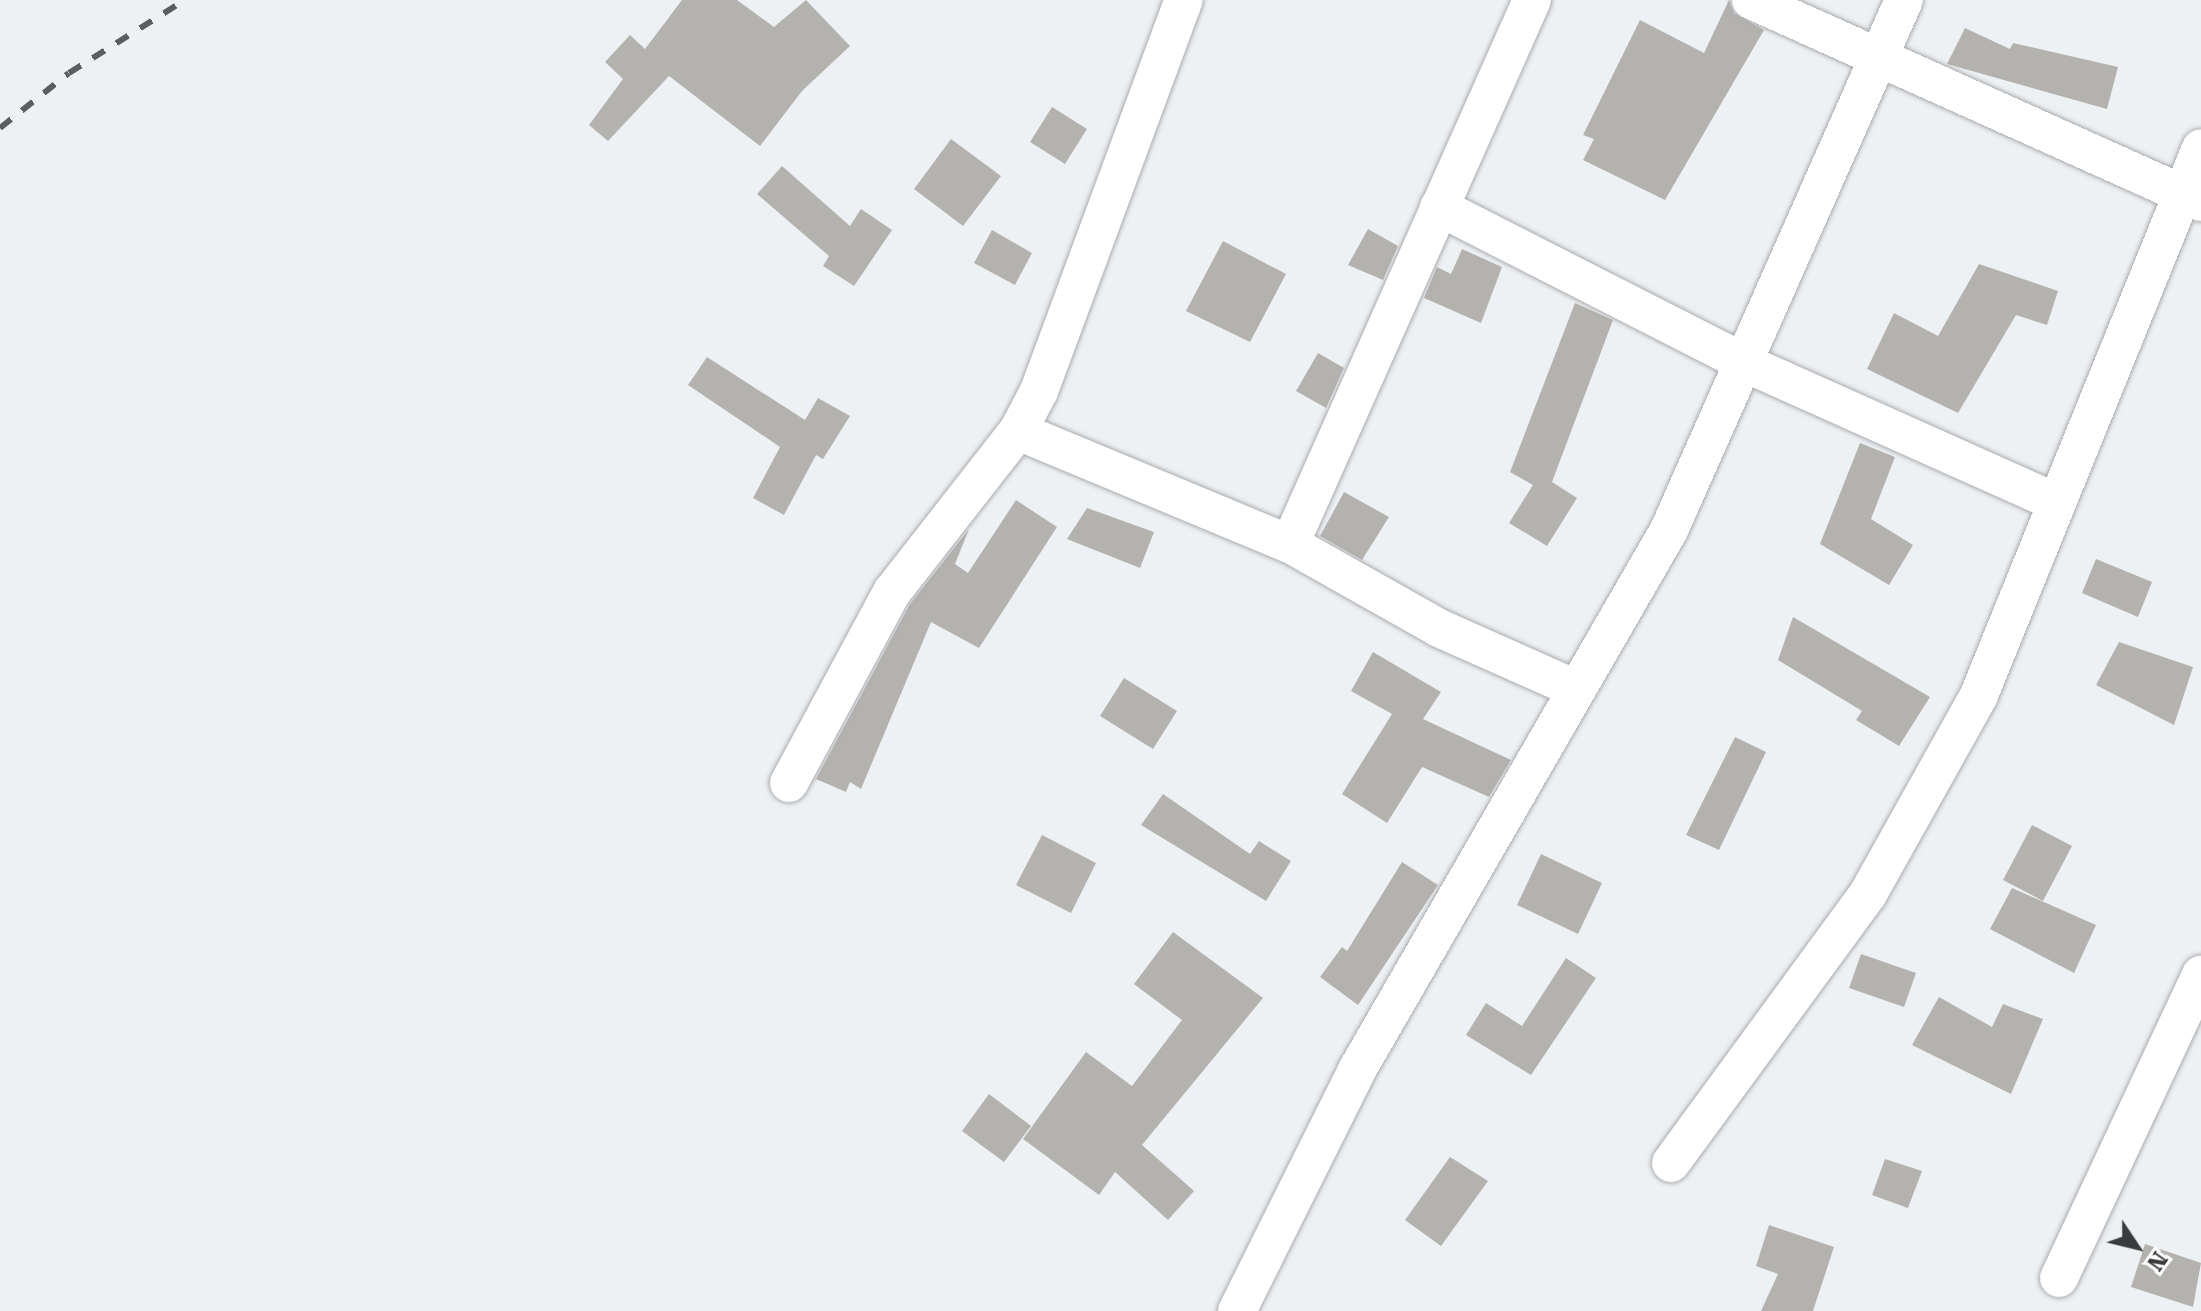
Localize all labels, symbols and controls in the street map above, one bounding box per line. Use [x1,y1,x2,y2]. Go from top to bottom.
north arrow [2097,1207,2177,1287]
text: N [2142,1247,2172,1275]

